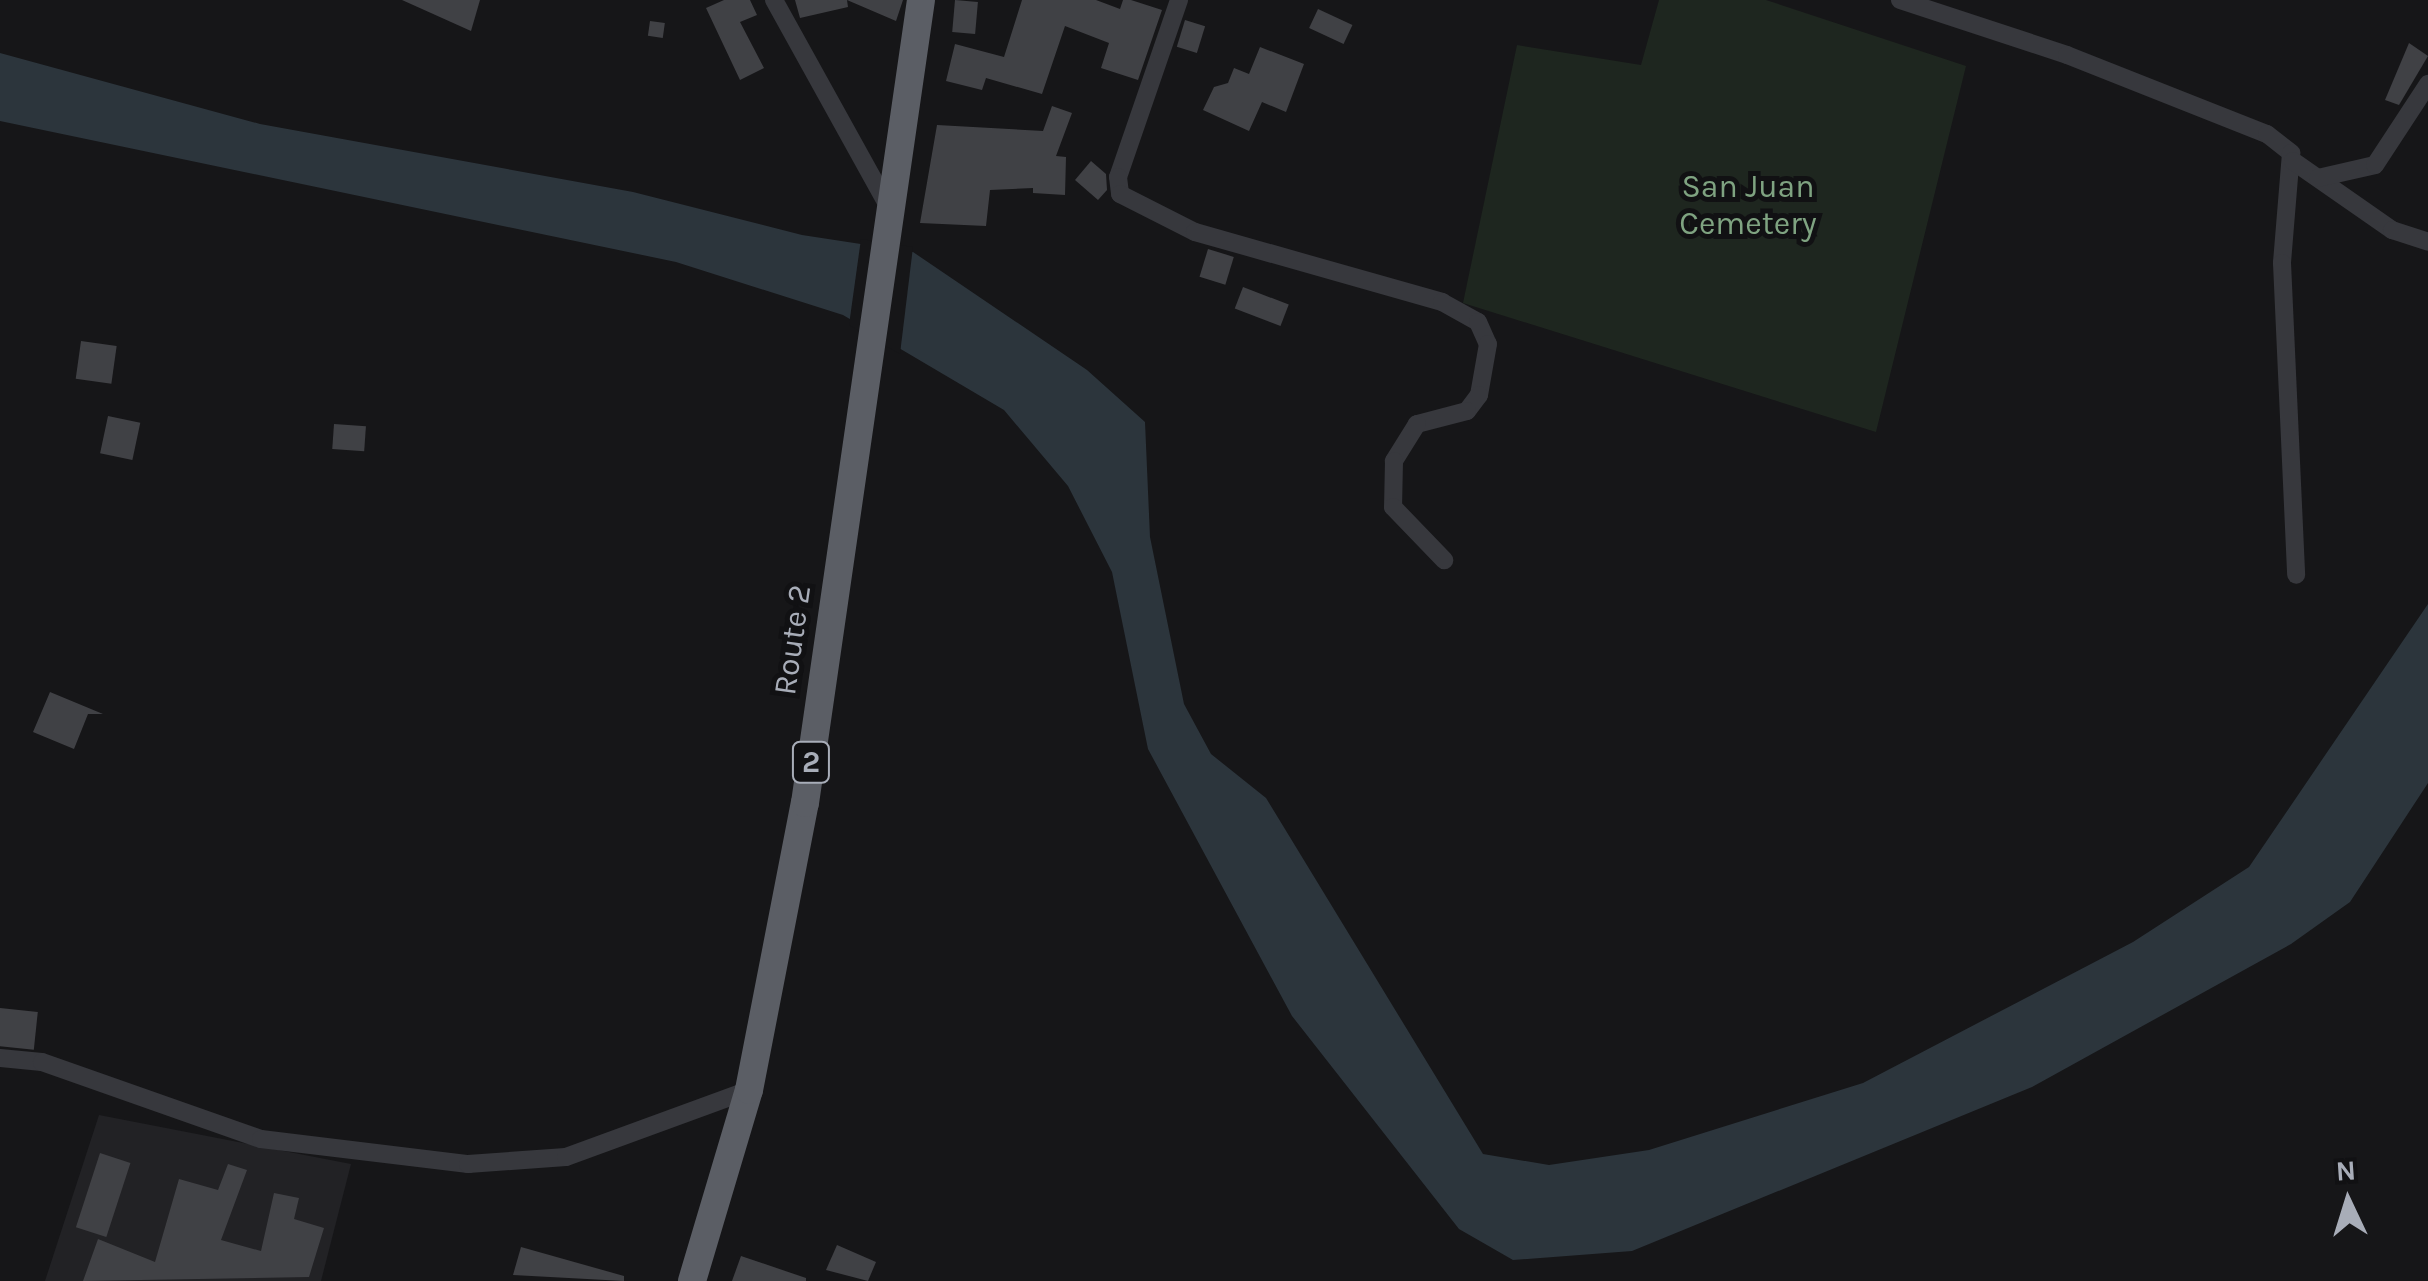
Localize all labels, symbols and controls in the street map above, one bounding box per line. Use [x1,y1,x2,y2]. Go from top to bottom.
park label: San Juan Cemetery [1679,169,1817,244]
street label: Route 2 [766,582,820,698]
road number: 2 [791,737,831,787]
north arrow [2298,1151,2398,1251]
text: N [2335,1153,2357,1188]

